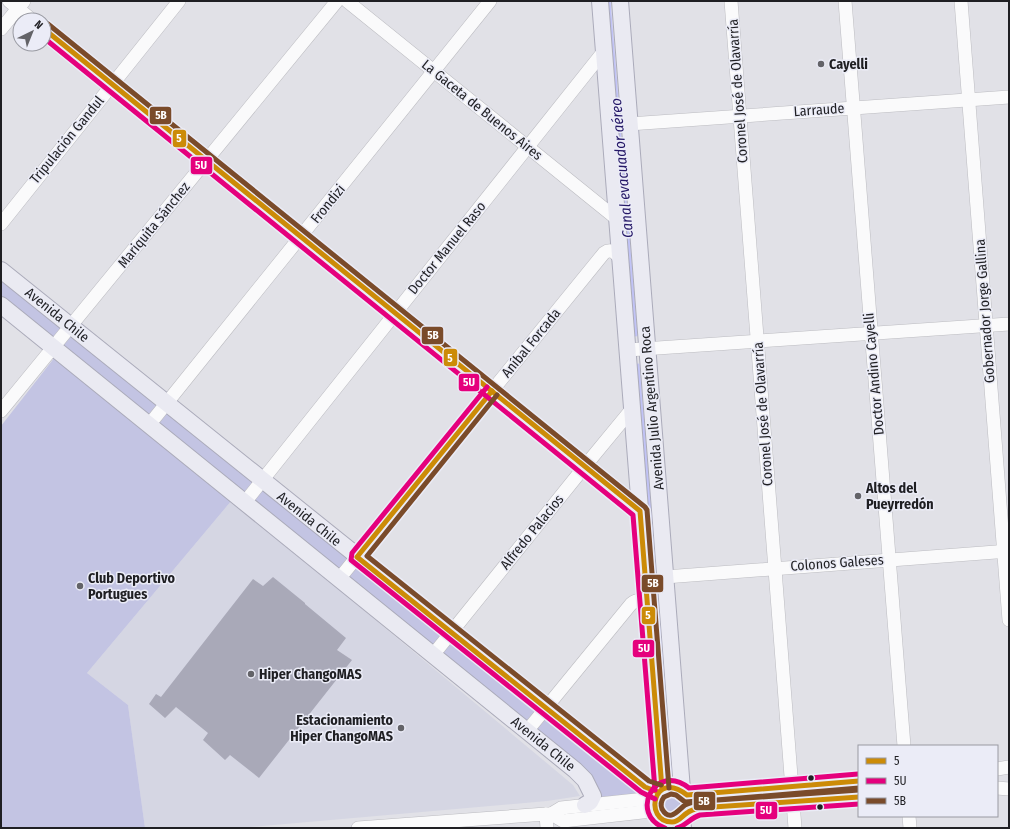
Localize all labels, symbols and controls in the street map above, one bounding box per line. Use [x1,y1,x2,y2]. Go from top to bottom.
north arrow [12,12,52,52]
text: N [32,18,45,32]
street label: Coronel José de Olavarría [724,18,752,164]
street label: La Gaceta de Buenos Aires [418,56,546,164]
place label: Cayelli [829,56,868,73]
marker: Cayelli [816,59,826,69]
street label: Tripulación Gandul [26,92,108,187]
water label: Canal evacuador aéreo [607,97,637,239]
street label: Larraude [793,100,845,120]
line badge: 5B [149,106,172,125]
text: 5B [155,109,167,122]
line badge: 5 [172,129,187,148]
text: 5 [176,132,182,145]
line badge: 5U [190,156,213,175]
text: 5U [195,159,207,172]
street label: Mariquita Sánchez [114,178,194,271]
street label: Frondizi [307,181,349,227]
street label: Doctor Manuel Raso [404,198,490,298]
street label: Gobernador Jorge Gallina [971,238,999,384]
street label: Avenida Chile [22,284,93,346]
street label: Aníbal Forcada [498,305,564,381]
street label: Doctor Andino Cayelli [860,312,888,436]
street label: Avenida Julio Argentino Roca [636,325,668,491]
line badge: 5B [421,326,444,345]
text: 5B [427,329,439,342]
street label: Coronel José de Olavarría [749,341,777,487]
line badge: 5 [443,348,458,367]
text: 5 [447,352,453,365]
line badge: 5U [458,373,480,392]
text: 5U [463,376,475,389]
place label: Altos del Pueyrredón [865,480,934,513]
street label: Avenida Chile [274,488,345,550]
street label: Alfredo Palacios [497,491,567,573]
marker: Altos del Pueyrredón [853,491,863,501]
street label: Colonos Galeses [790,551,884,575]
place label: Club Deportivo Portugues [88,570,175,603]
line badge: 5B [641,574,664,593]
text: 5B [647,577,659,590]
marker: Club Deportivo Portugues [75,581,85,591]
line badge: 5 [641,606,656,625]
text: 5 [645,609,651,622]
line badge: 5U [632,639,655,658]
text: 5U [638,642,650,655]
place label: Hiper ChangoMAS [259,666,362,683]
marker: Hiper ChangoMAS [246,669,256,679]
place label: Estacionamiento Hiper ChangoMAS [290,712,394,745]
street label: Avenida Chile [508,713,579,775]
marker: Estacionamiento Hiper ChangoMAS [396,723,406,733]
legend [858,745,998,817]
text: 5 [894,754,900,768]
unlabelled marker [806,773,816,783]
text: 5U [894,774,907,788]
line badge: 5B [693,791,716,811]
text: 5B [894,794,907,808]
text: 5B [698,795,710,808]
line badge: 5U [755,801,778,820]
unlabelled marker [815,802,825,812]
text: 5U [760,804,772,817]

